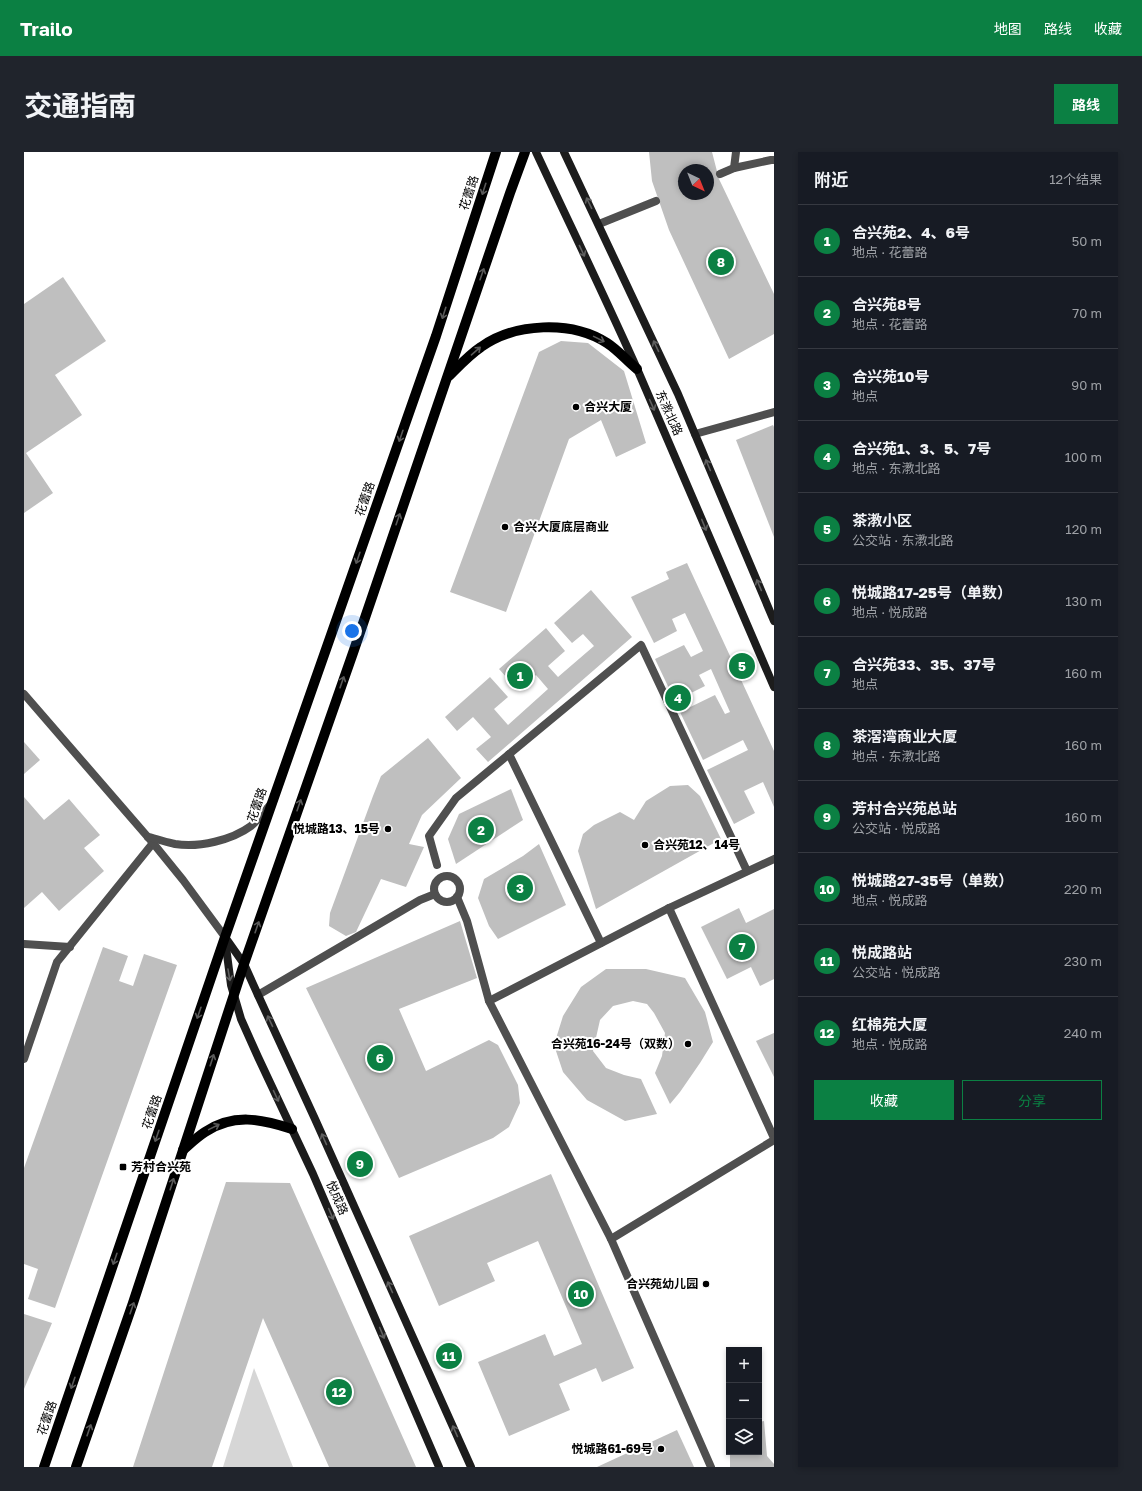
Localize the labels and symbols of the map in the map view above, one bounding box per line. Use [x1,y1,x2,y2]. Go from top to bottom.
north arrow [678,164,714,200]
street label: 花蕾路 [456,173,481,212]
one-way arrow [479,183,487,195]
one-way arrow [585,198,592,210]
one-way arrow [579,245,586,257]
pin: 8 [708,247,734,277]
one-way arrow [479,268,487,280]
one-way arrow [439,306,447,318]
one-way arrow [593,336,605,343]
one-way arrow [652,341,659,353]
one-way arrow [471,347,481,356]
street label: 东漖北路 [653,388,686,438]
place label: 合兴大厦 [584,399,632,414]
one-way arrow [649,399,657,411]
marker: 合兴大厦 [571,402,581,412]
one-way arrow [397,429,404,442]
one-way arrow [704,460,712,472]
street label: 花蕾路 [352,479,377,518]
one-way arrow [395,514,403,526]
one-way arrow [701,518,708,530]
place label: 合兴大厦底层商业 [513,519,609,534]
marker: 合兴大厦底层商业 [500,522,510,532]
one-way arrow [353,552,361,564]
one-way arrow [755,580,762,592]
your location [342,621,362,641]
pin: 5 [729,651,755,681]
pin: 1 [507,661,533,691]
one-way arrow [339,676,347,688]
pin: 4 [665,683,691,713]
street label: 花蕾路 [244,785,269,824]
one-way arrow [296,799,304,811]
pin: 2 [468,815,494,845]
place label: 悦城路13、15号 [293,821,380,836]
marker: 悦城路13、15号 [383,824,393,834]
place label: 合兴苑12、14号 [653,837,740,852]
marker: 合兴苑12、14号 [640,840,650,850]
pin: 3 [507,873,533,903]
one-way arrow [253,922,261,934]
pin: 7 [729,932,755,962]
one-way arrow [225,968,233,981]
one-way arrow [194,1007,202,1019]
one-way arrow [266,1015,273,1027]
place label: 合兴苑16-24号（双数） [551,1036,680,1051]
marker: 合兴苑16-24号（双数） [683,1039,693,1049]
pin: 6 [367,1043,393,1073]
one-way arrow [209,1055,217,1067]
one-way arrow [273,1090,280,1102]
street label: 花蕾路 [139,1092,164,1131]
one-way arrow [208,1123,220,1130]
one-way arrow [153,1130,160,1143]
one-way arrow [320,1133,327,1145]
pin: 9 [347,1149,373,1179]
place label: 芳村合兴苑 [131,1159,191,1174]
marker: 芳村合兴苑 [118,1162,128,1172]
one-way arrow [169,1178,176,1191]
street label: 悦成路 [324,1178,351,1217]
one-way arrow [327,1208,335,1220]
one-way arrow [111,1253,118,1266]
place label: 合兴苑幼儿园 [626,1276,698,1291]
pin: 10 [568,1279,594,1309]
marker: 合兴苑幼儿园 [701,1279,711,1289]
one-way arrow [386,1282,393,1294]
one-way arrow [128,1302,136,1314]
one-way arrow [379,1327,386,1339]
pin: 11 [436,1341,462,1371]
one-way arrow [69,1376,77,1388]
pin: 12 [326,1377,352,1407]
street label: 花蕾路 [34,1398,59,1437]
one-way arrow [85,1425,93,1437]
one-way arrow [451,1426,458,1438]
place label: 悦城路61-69号 [571,1441,653,1456]
marker: 悦城路61-69号 [656,1444,666,1454]

